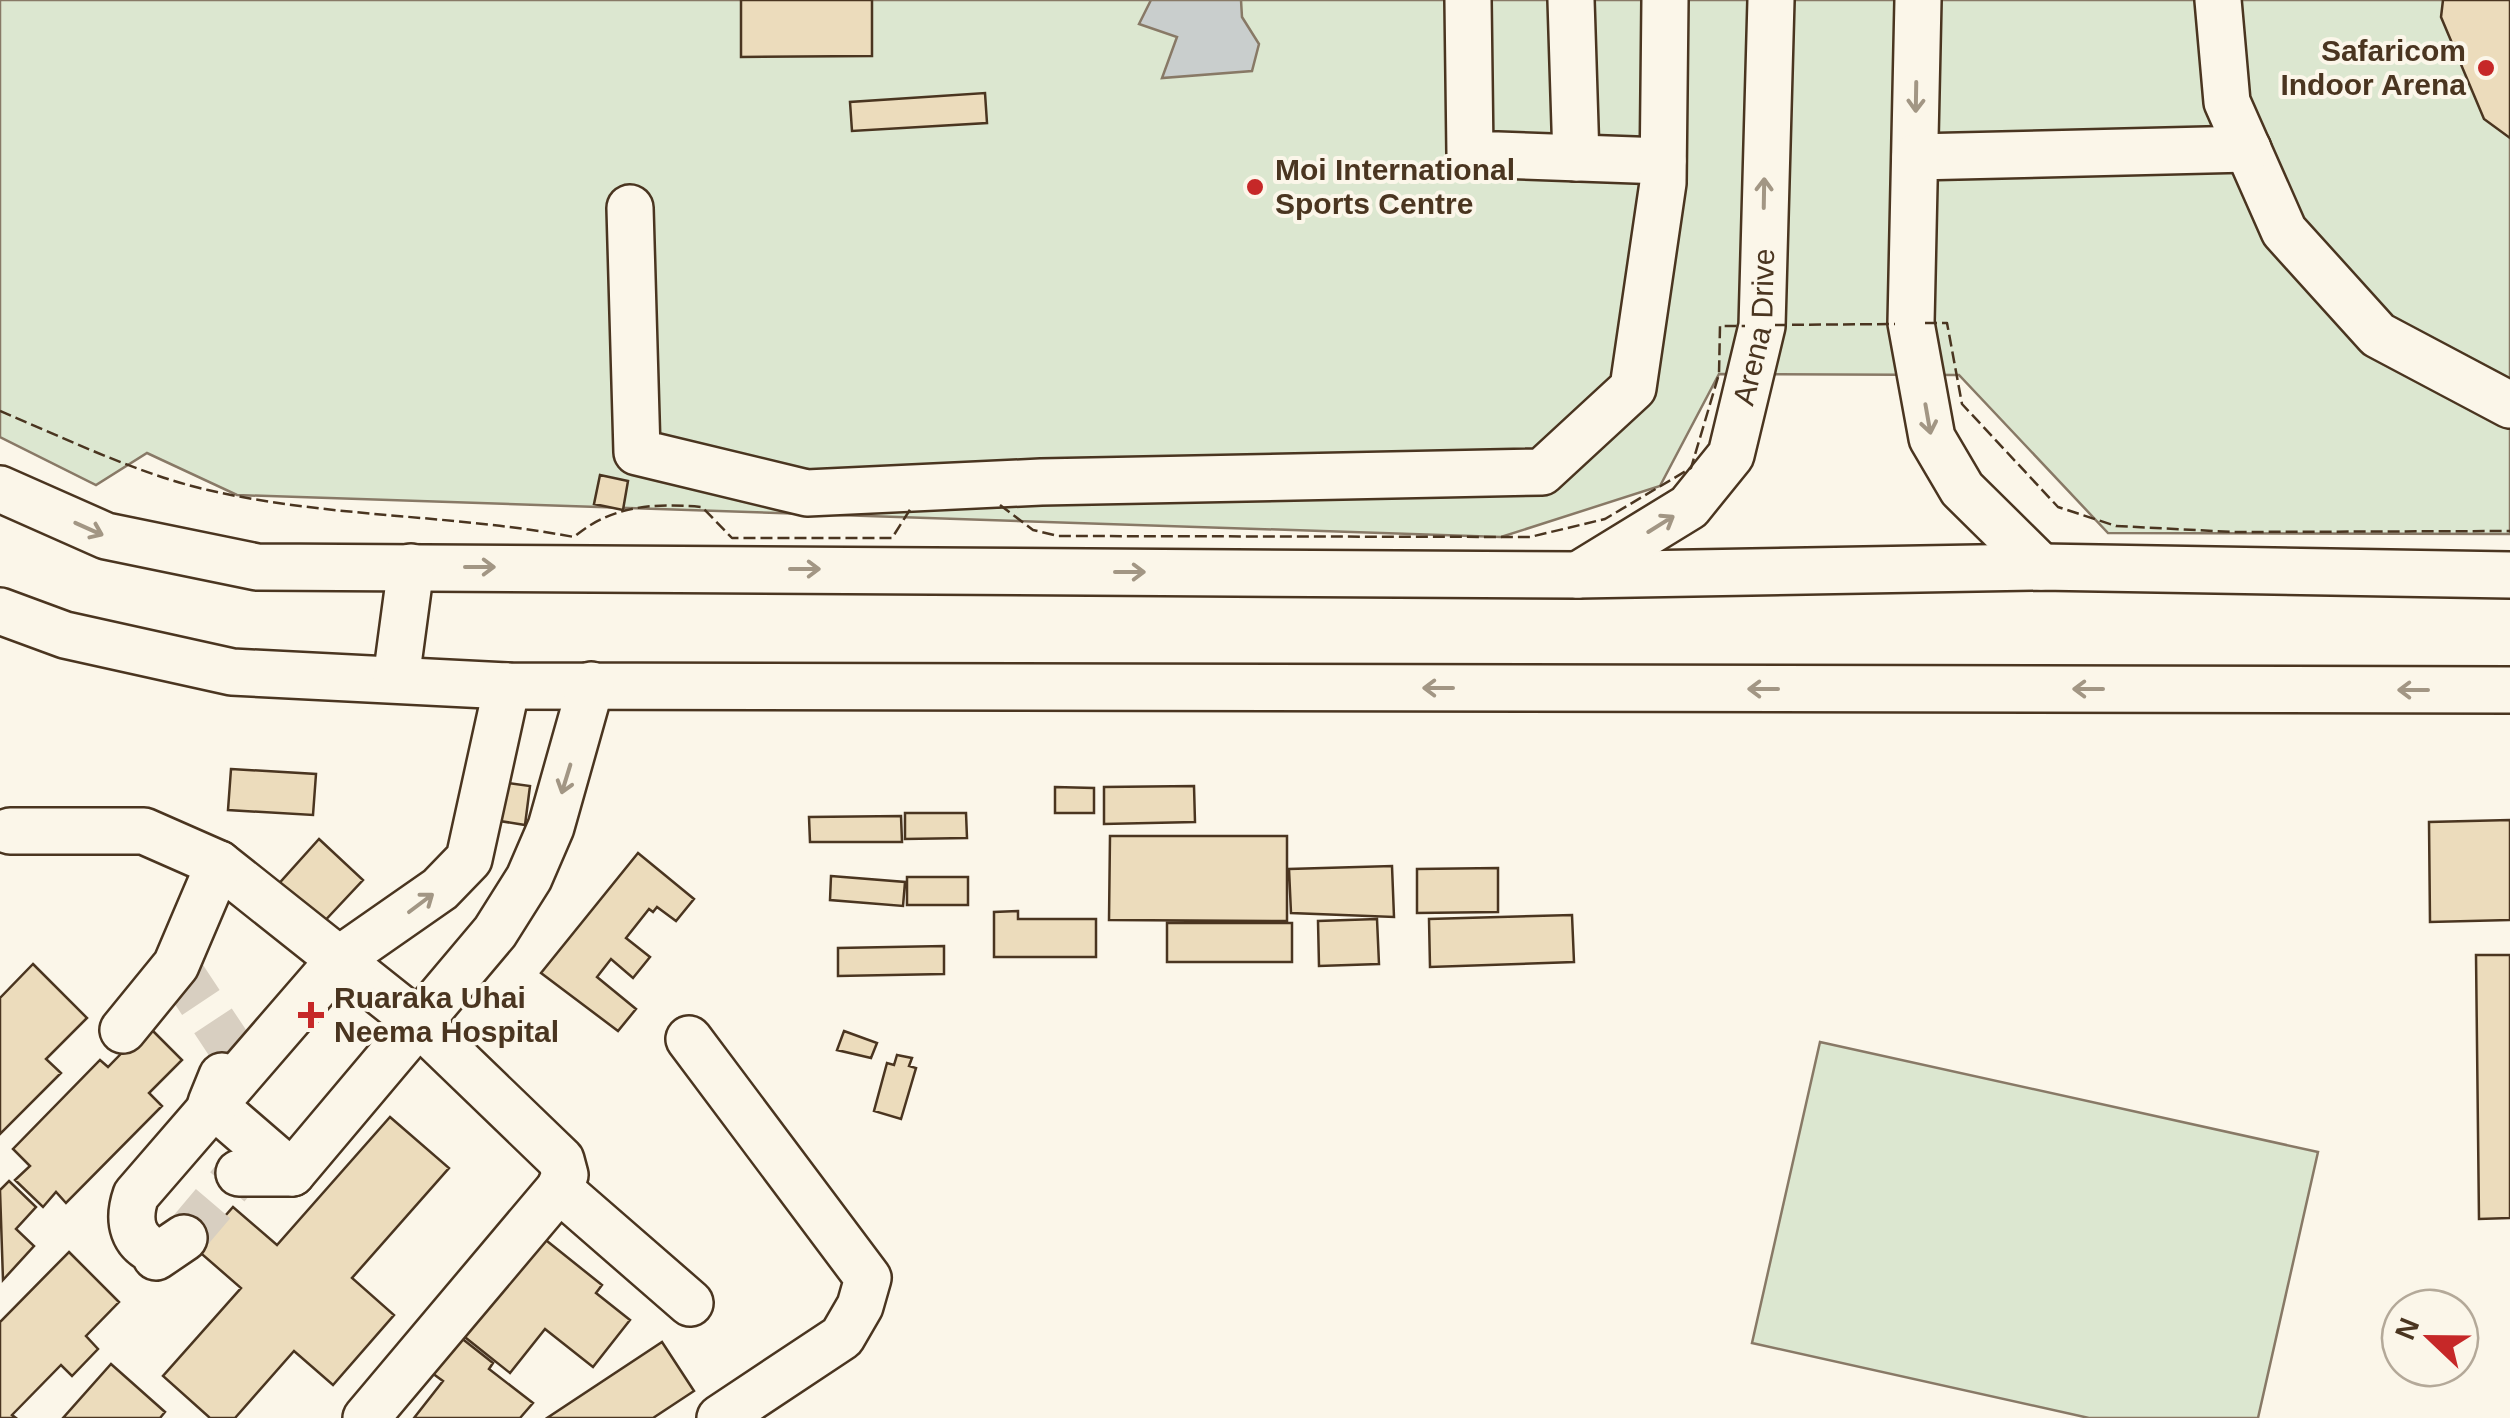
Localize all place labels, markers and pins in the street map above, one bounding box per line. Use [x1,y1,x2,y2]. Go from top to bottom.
place label: Safaricom Indoor Arena [2280,34,2466,101]
marker: Safaricom Indoor Arena [2475,57,2497,79]
place label: Moi International Sports Centre [1275,153,1515,220]
marker: Moi International Sports Centre [1244,176,1266,198]
place label: Ruaraka Uhai Neema Hospital [334,981,559,1048]
marker: Ruaraka Uhai Neema Hospital [298,1002,324,1028]

